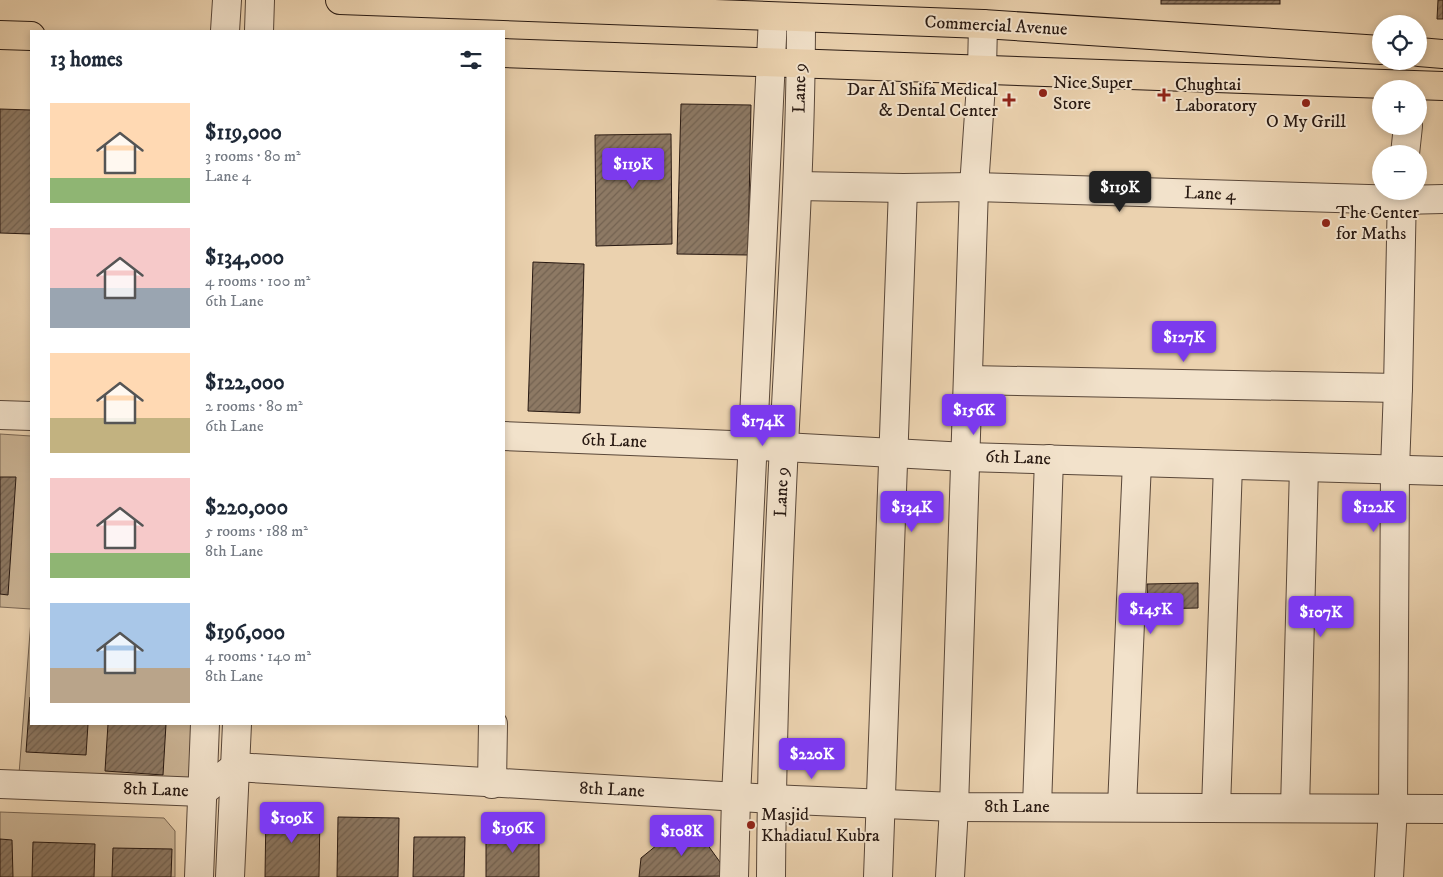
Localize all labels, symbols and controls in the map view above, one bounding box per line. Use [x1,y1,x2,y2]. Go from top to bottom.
street label: Commercial Avenue [924,11,1068,41]
map controls [1372,15,1427,200]
button: locate [1372,15,1427,70]
icon: filters [457,46,485,74]
text: 13 homes [50,47,123,73]
street label: Lane 9 [789,63,811,113]
place label: Nice Super Store [1053,72,1133,115]
place label: Chughtai Laboratory [1175,74,1257,117]
place label: Dar Al Shifa Medical & Dental Center [847,79,999,122]
button: + [1372,80,1427,135]
marker: Nice Super Store [1037,87,1049,99]
marker: Chughtai Laboratory [1157,88,1171,102]
marker: Dar Al Shifa Medical & Dental Center [1002,93,1016,107]
marker: O My Grill [1300,97,1312,109]
place label: O My Grill [1266,111,1346,133]
text: $119,000 [205,120,282,146]
icon: home [90,123,150,183]
button: − [1372,145,1427,200]
text: 3 rooms · 80 m² [205,146,301,166]
pin: $119K [598,148,668,190]
text: $119K [613,154,653,174]
text: Lane 4 [205,166,251,186]
pin: $119K [1085,170,1155,213]
text: $119K [1100,177,1140,197]
street label: Lane 4 [1184,182,1237,206]
place label: The Center for Maths [1336,202,1419,245]
marker: The Center for Maths [1320,217,1332,229]
text: $134,000 [205,245,284,271]
icon: home [90,248,150,308]
text: 4 rooms · 100 m² [205,271,310,291]
text: 6th Lane [205,291,264,311]
pin: $127K [1149,320,1219,363]
text: $127K [1163,327,1205,347]
text: $122,000 [205,370,285,396]
icon: home [90,373,150,433]
pin: $156K [939,394,1009,436]
text: 2 rooms · 80 m² [205,396,303,416]
text: $156K [953,400,995,420]
pin: $174K [728,404,798,447]
text: $174K [741,411,785,431]
text: 6th Lane [205,416,264,436]
street label: 6th Lane [581,429,647,453]
street label: 6th Lane [985,446,1051,470]
street label: Lane 9 [770,466,794,518]
pin: $134K [877,490,947,533]
pin: $122K [1339,490,1409,533]
text: $220,000 [205,495,288,521]
text: $134K [891,497,933,517]
text: $122K [1353,497,1395,517]
icon: home [90,498,150,558]
text: 5 rooms · 188 m² [205,521,308,541]
text: 8th Lane [205,541,263,561]
pin: $145K [1116,592,1186,635]
pin: $107K [1286,596,1356,638]
text: $145K [1130,599,1172,619]
text: $107K [1300,602,1342,622]
text: $196,000 [205,620,285,646]
icon: home [90,623,150,683]
text: 4 rooms · 140 m² [205,646,311,666]
text: 8th Lane [205,666,263,686]
pin: $220K [777,738,847,780]
text: $220K [790,744,834,764]
street label: 8th Lane [579,777,645,803]
street label: 8th Lane [123,778,189,802]
street label: 8th Lane [984,796,1050,818]
pin: $109K [257,802,327,844]
place label: Masjid Khadiatul Kubra [761,804,880,847]
text: $109K [271,808,313,828]
pin: $196K [478,812,548,854]
pin: $108K [647,814,717,857]
text: $196K [492,818,534,838]
marker: Masjid Khadiatul Kubra [745,819,757,831]
text: $108K [661,821,703,841]

